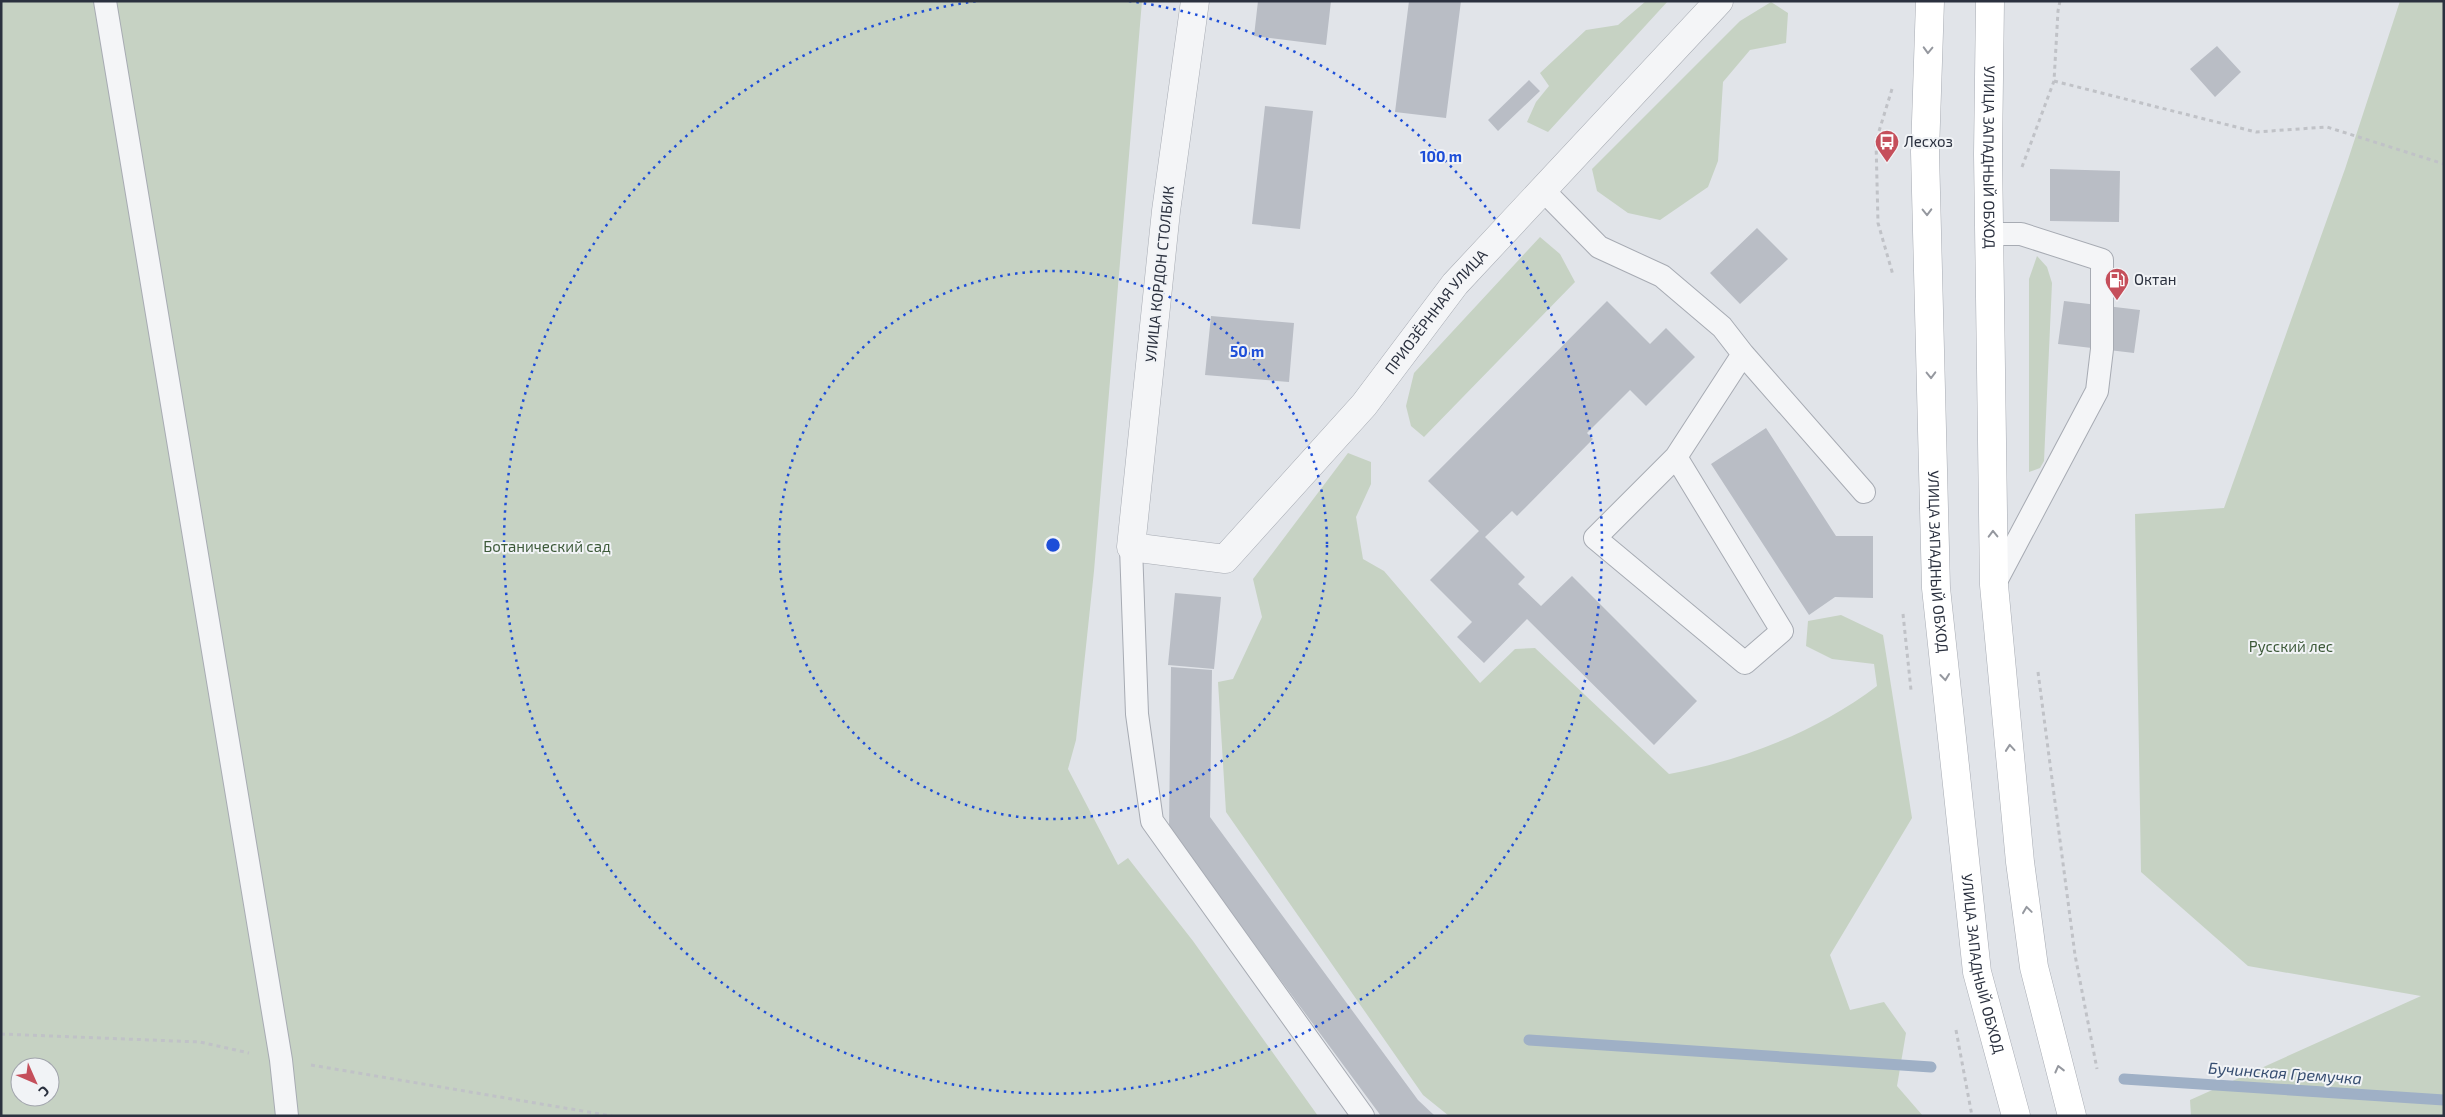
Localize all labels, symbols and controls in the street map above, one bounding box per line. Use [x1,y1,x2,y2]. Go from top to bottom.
one-way arrow [1923,46,1934,54]
street label: УЛИЦА ЗАПАДНЫЙ ОБХОД [1980,65,1999,249]
bus stop icon: Лесхоз [1874,129,1900,163]
place label: Лесхоз [1904,132,1953,150]
text: 100 m [1420,147,1462,165]
street label: УЛИЦА КОРДОН СТОЛБИК [1141,185,1177,363]
one-way arrow [1921,209,1932,217]
street label: ПРИОЗЁРННАЯ УЛИЦА [1381,245,1491,377]
fuel station icon: Октан [2104,267,2130,301]
place label: Октан [2134,270,2176,288]
text: 50 m [1230,342,1264,360]
one-way arrow [1925,371,1936,379]
street label: УЛИЦА ЗАПАДНЫЙ ОБХОД [1925,470,1953,654]
one-way arrow [1988,530,1999,538]
centre of rings [1044,536,1062,554]
park label: Ботанический сад [483,537,611,555]
park label: Русский лес [2249,637,2333,656]
one-way arrow [1940,673,1951,681]
one-way arrow [2004,744,2015,752]
street label: УЛИЦА ЗАПАДНЫЙ ОБХОД [1959,873,2009,1055]
one-way arrow [2022,905,2032,914]
north arrow [10,1057,60,1107]
water label: Бучинская Гремучка [2208,1058,2363,1087]
one-way arrow [2054,1064,2065,1073]
text: С [36,1083,53,1100]

